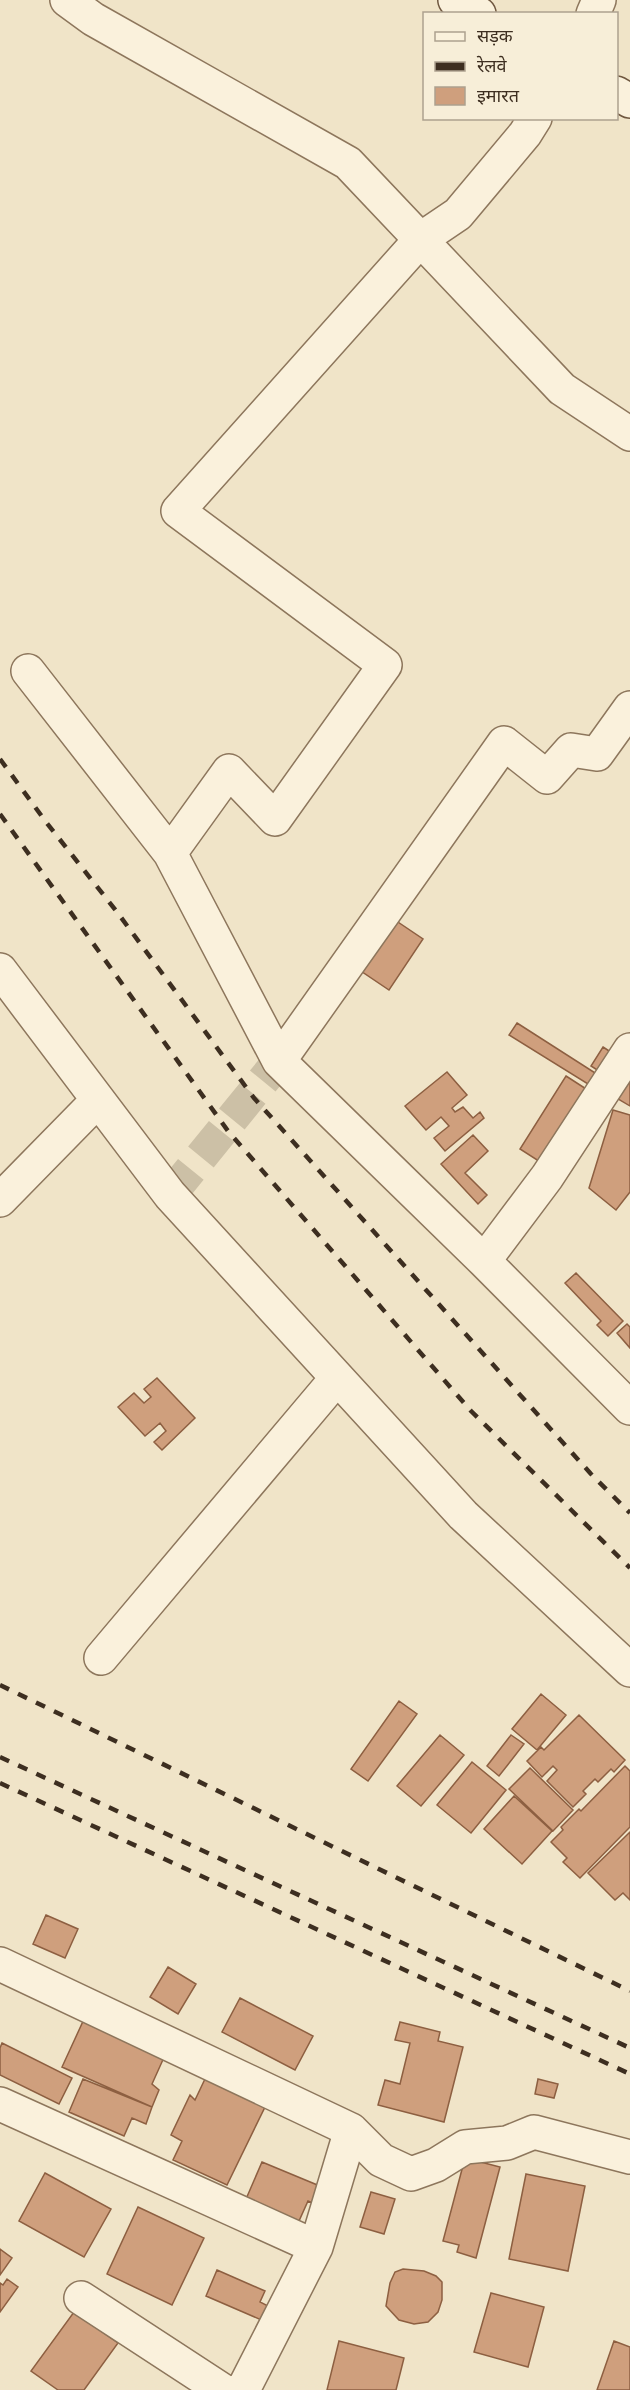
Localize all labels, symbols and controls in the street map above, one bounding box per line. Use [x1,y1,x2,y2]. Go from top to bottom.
legend [423,12,618,120]
text: सड़क [477,26,514,49]
text: रेलवे [476,55,508,79]
text: इमारत [477,86,520,109]

